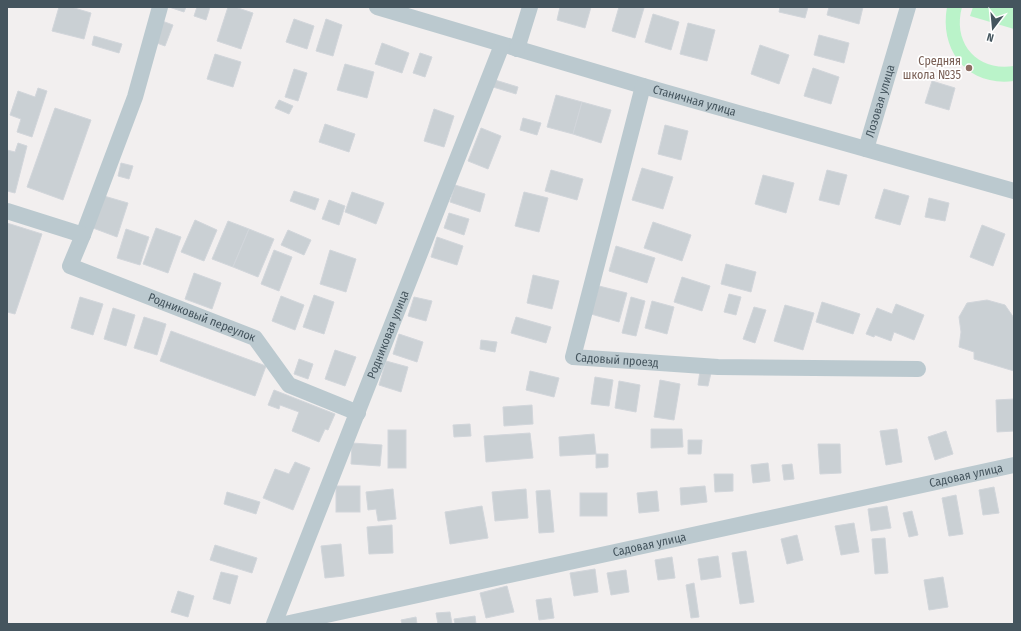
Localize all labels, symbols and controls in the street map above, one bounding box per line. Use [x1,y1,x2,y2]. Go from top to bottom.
north arrow [973,8,1013,48]
text: N [985,30,995,44]
place label: Средняя школа №35 [903,54,961,82]
street label: Лозовая улица [863,63,898,139]
marker: Средняя школа №35 [964,63,974,73]
street label: Станичная улица [651,82,738,119]
street label: Родниковая улица [364,288,412,381]
street label: Родниковый переулок [146,290,258,345]
street label: Садовый проезд [575,350,659,370]
street label: Садовая улица [928,461,1004,490]
street label: Садовая улица [611,530,688,559]

